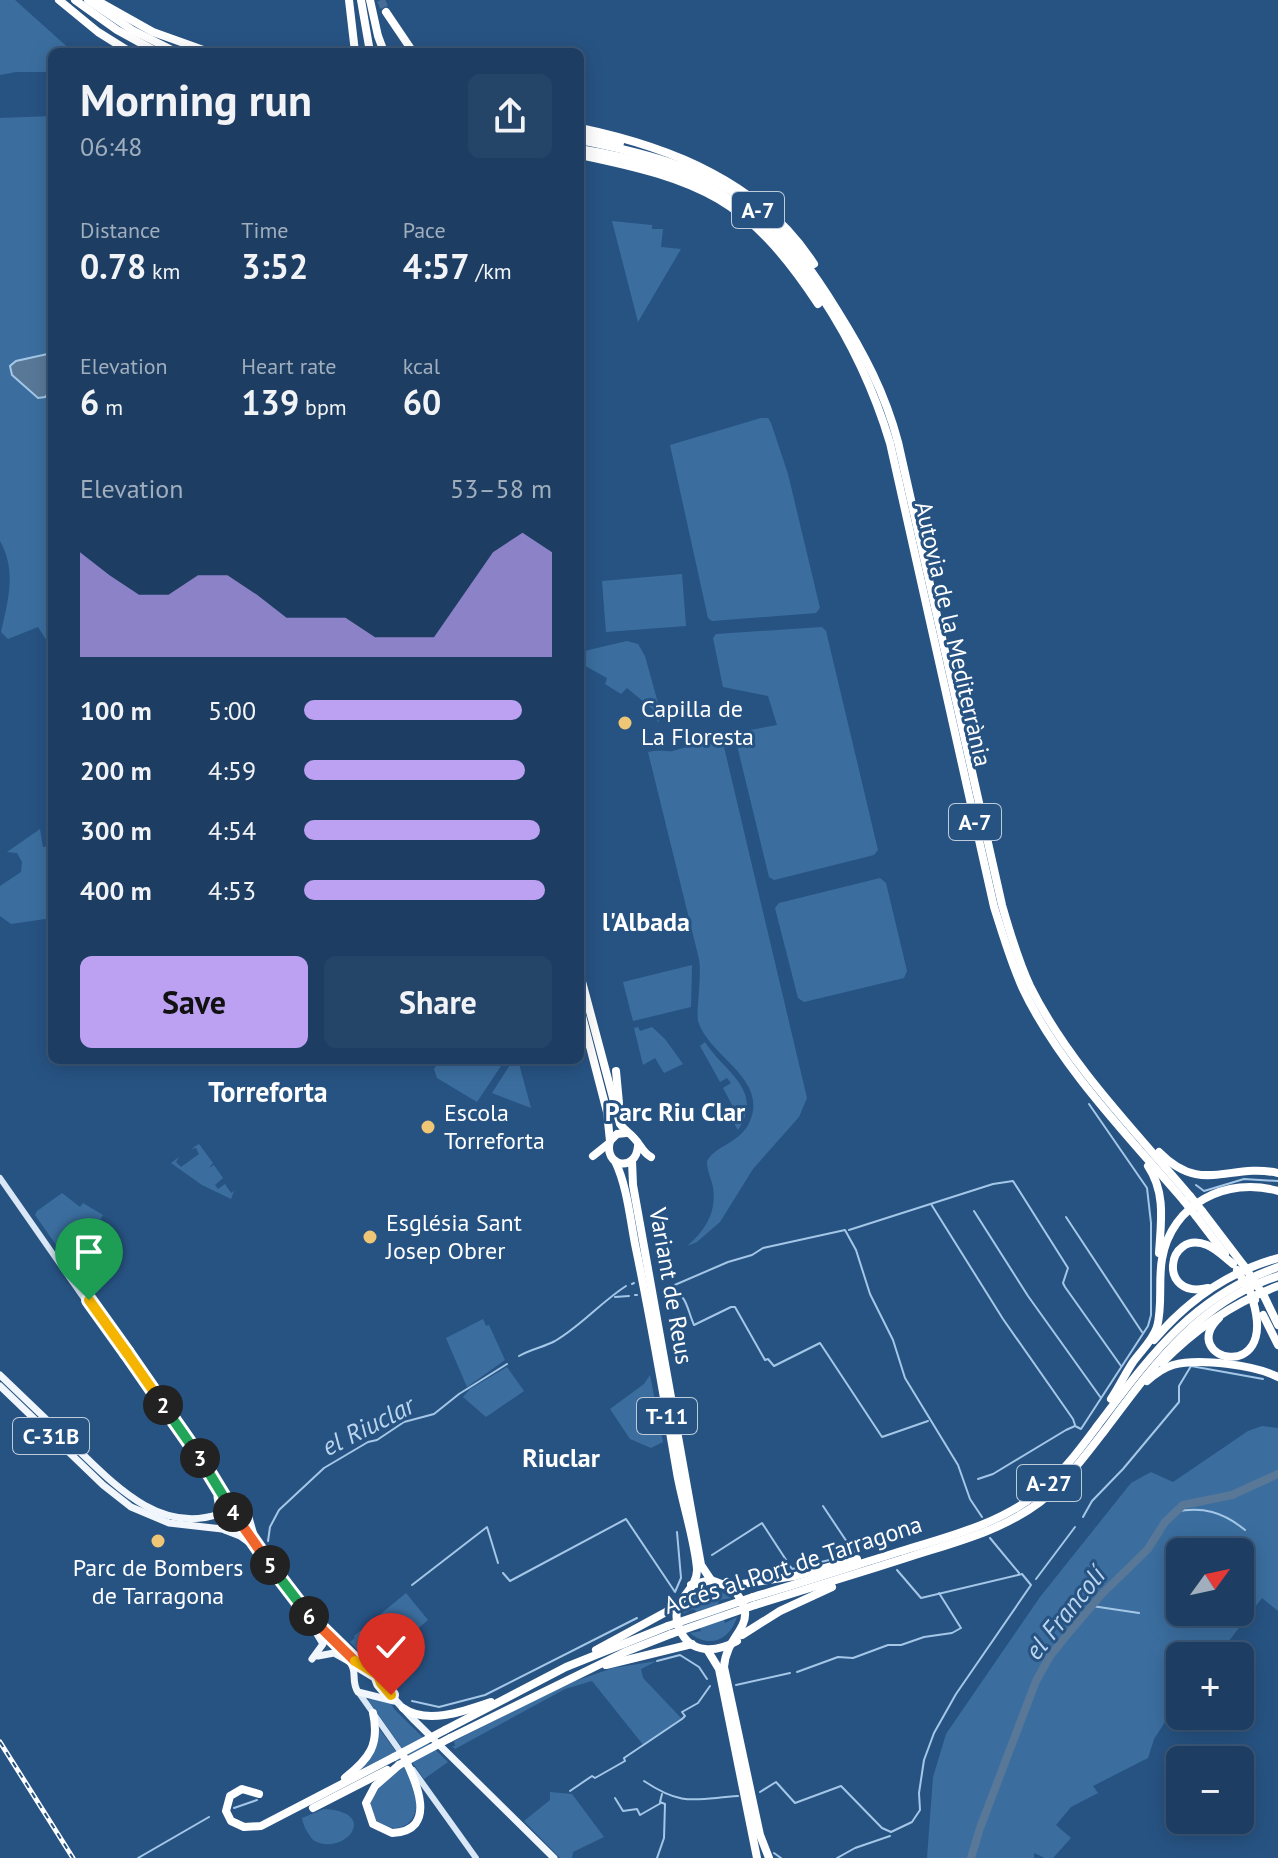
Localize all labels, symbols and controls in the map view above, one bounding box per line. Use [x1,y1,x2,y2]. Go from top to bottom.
text: Morning run [80,71,312,128]
button: share [468,74,552,158]
text: 06:48 [80,130,142,163]
road number: A-7 [732,192,784,228]
text: Distance [80,216,161,244]
text: Time [241,216,288,244]
text: Pace [403,216,446,244]
text: 0.78 [80,244,146,288]
text: 3:52 [241,244,308,288]
text: 4:57 [403,244,470,288]
text: km [146,257,180,285]
text: /km [470,257,512,285]
text: Elevation [80,352,168,380]
text: Heart rate [241,352,336,380]
text: kcal [403,352,440,380]
text: 6 [80,380,99,424]
text: 139 [241,380,299,424]
text: 60 [403,380,441,424]
text: m [99,393,123,421]
text: bpm [299,393,347,421]
text: Elevation [80,472,184,505]
text: 53–58 m [450,472,552,505]
street label: Autovia de la Mediterrània [908,498,999,769]
place label: Capilla de La Floresta [641,693,754,752]
text: 100 m [80,694,152,727]
text: 5:00 [208,694,256,727]
marker: Capilla de La Floresta [616,714,634,732]
text: 200 m [80,754,152,787]
text: 4:59 [208,754,256,787]
road number: A-7 [949,804,1001,840]
text: 300 m [80,814,152,847]
text: 4:54 [208,814,256,847]
text: 400 m [80,874,152,907]
text: 4:53 [208,874,256,907]
district label: l'Albada [602,905,690,938]
button: Save [80,956,308,1048]
button: Share [324,956,552,1048]
district label: Torreforta [208,1073,328,1110]
district label: Parc Riu Clar [605,1095,746,1128]
place label: Escola Torreforta [444,1097,545,1156]
marker: Escola Torreforta [419,1118,437,1136]
street label: Variant de Reus [642,1204,701,1367]
place label: Església Sant Josep Obrer [385,1207,522,1266]
pin [55,1218,123,1300]
marker: Església Sant Josep Obrer [361,1228,379,1246]
icon: arrive [67,1230,111,1274]
pin: 2 [143,1385,183,1425]
water label: el Riuclar [316,1388,421,1463]
text: 2 [157,1391,169,1419]
road number: T-11 [637,1398,697,1434]
road number: C-31B [13,1418,89,1454]
pin: 3 [180,1438,220,1478]
district label: Riuclar [522,1441,601,1474]
text: 3 [194,1444,206,1472]
road number: A-27 [1017,1465,1081,1501]
pin: 4 [213,1492,253,1532]
text: 4 [227,1498,239,1526]
street label: Accés al Port de Tarragona [660,1508,926,1621]
marker: Parc de Bombers de Tarragona [149,1532,167,1550]
north arrow [1166,1538,1254,1626]
map controls [1166,1538,1254,1834]
pin: 5 [250,1545,290,1585]
text: 5 [264,1551,276,1579]
place label: Parc de Bombers de Tarragona [73,1552,243,1611]
water label: el Francolí [1017,1557,1114,1666]
pin: 6 [289,1596,329,1636]
text: 6 [303,1602,315,1630]
pin [357,1613,425,1695]
icon: check [369,1625,413,1669]
button: + [1166,1642,1254,1730]
button: − [1166,1746,1254,1834]

